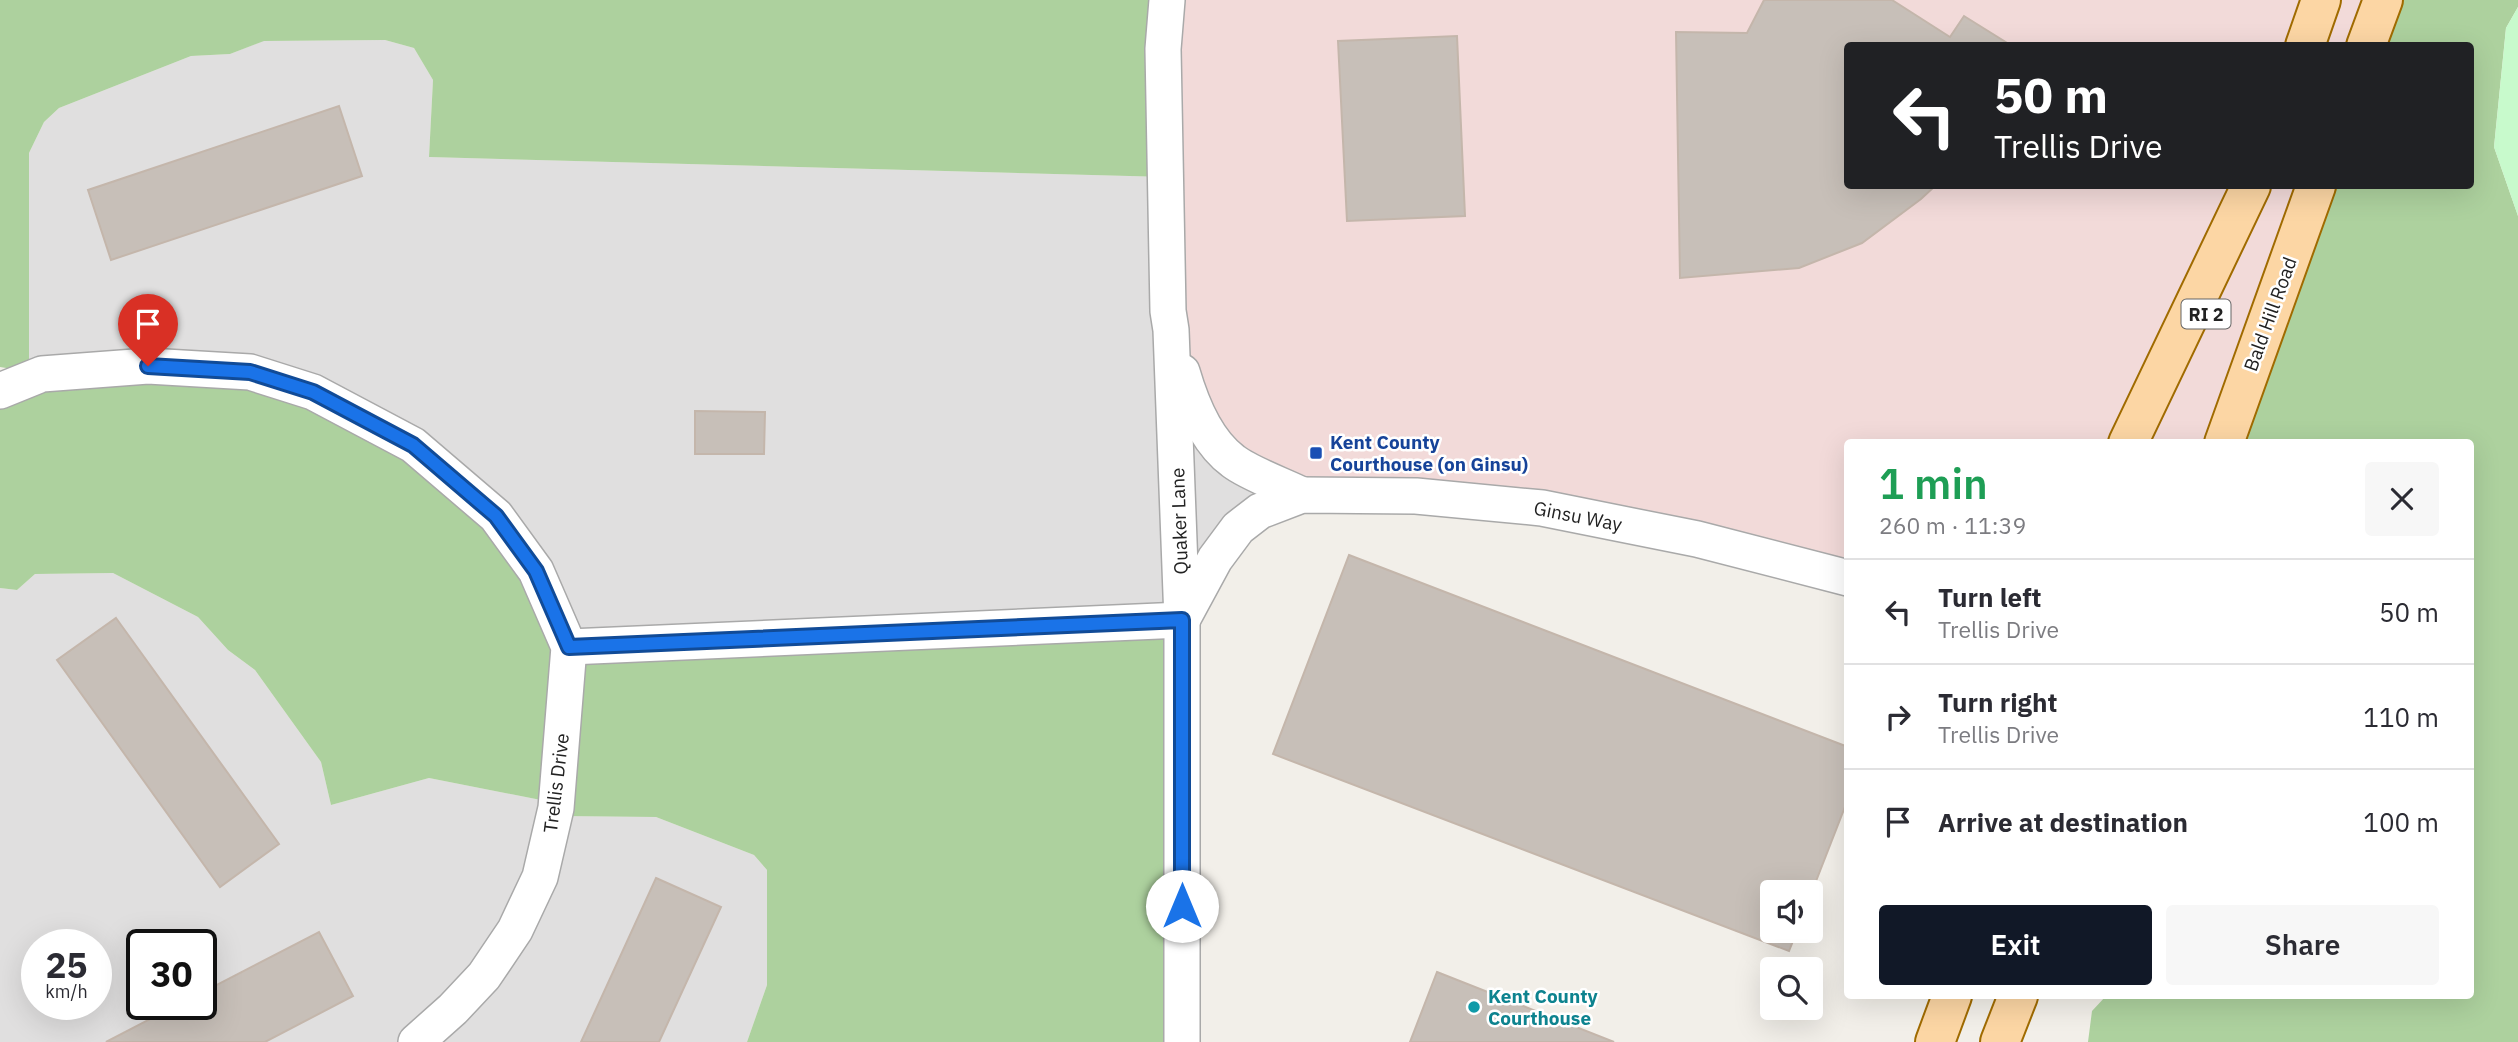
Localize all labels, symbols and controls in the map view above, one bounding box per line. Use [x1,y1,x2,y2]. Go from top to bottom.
text: 50 m [1994,63,2108,126]
icon: left [1879,70,1970,161]
text: Trellis Drive [1994,125,2163,167]
street label: Bald Hill Road [2238,254,2302,374]
pin [118,294,178,366]
road number: RI 2 [2182,300,2230,328]
icon: arrive [129,305,167,343]
place label: Kent County Courthouse (on Ginsu) [1330,430,1528,476]
marker: Kent County Courthouse (on Ginsu) [1308,445,1324,461]
text: 1 min [1879,456,1988,511]
button: close [2365,462,2439,536]
street label: Quaker Lane [1165,467,1193,575]
street label: Ginsu Way [1532,496,1625,536]
text: 260 m · 11:39 [1879,510,2026,540]
text: Turn left [1938,580,2041,614]
icon: left [1879,593,1917,631]
text: 50 m [2379,595,2439,629]
text: Trellis Drive [1938,614,2059,644]
text: Turn right [1938,685,2057,719]
icon: right [1879,698,1917,736]
text: 110 m [2363,700,2439,734]
text: Trellis Drive [1938,719,2059,749]
street label: Trellis Drive [538,732,574,834]
icon: arrive [1879,803,1917,841]
text: Arrive at destination [1938,805,2188,839]
text: 100 m [2363,805,2439,839]
position arrow [1145,869,1219,943]
map controls [1760,880,1823,1020]
button: sound [1760,880,1823,943]
button: Exit [1879,905,2152,985]
button: Share [2166,905,2439,985]
speed limit sign: 30 [126,929,217,1020]
text: 25 [45,942,88,988]
button: search [1760,957,1823,1020]
text: km/h [45,980,88,1003]
place label: Kent County Courthouse [1488,984,1599,1030]
marker: Kent County Courthouse [1466,999,1482,1015]

